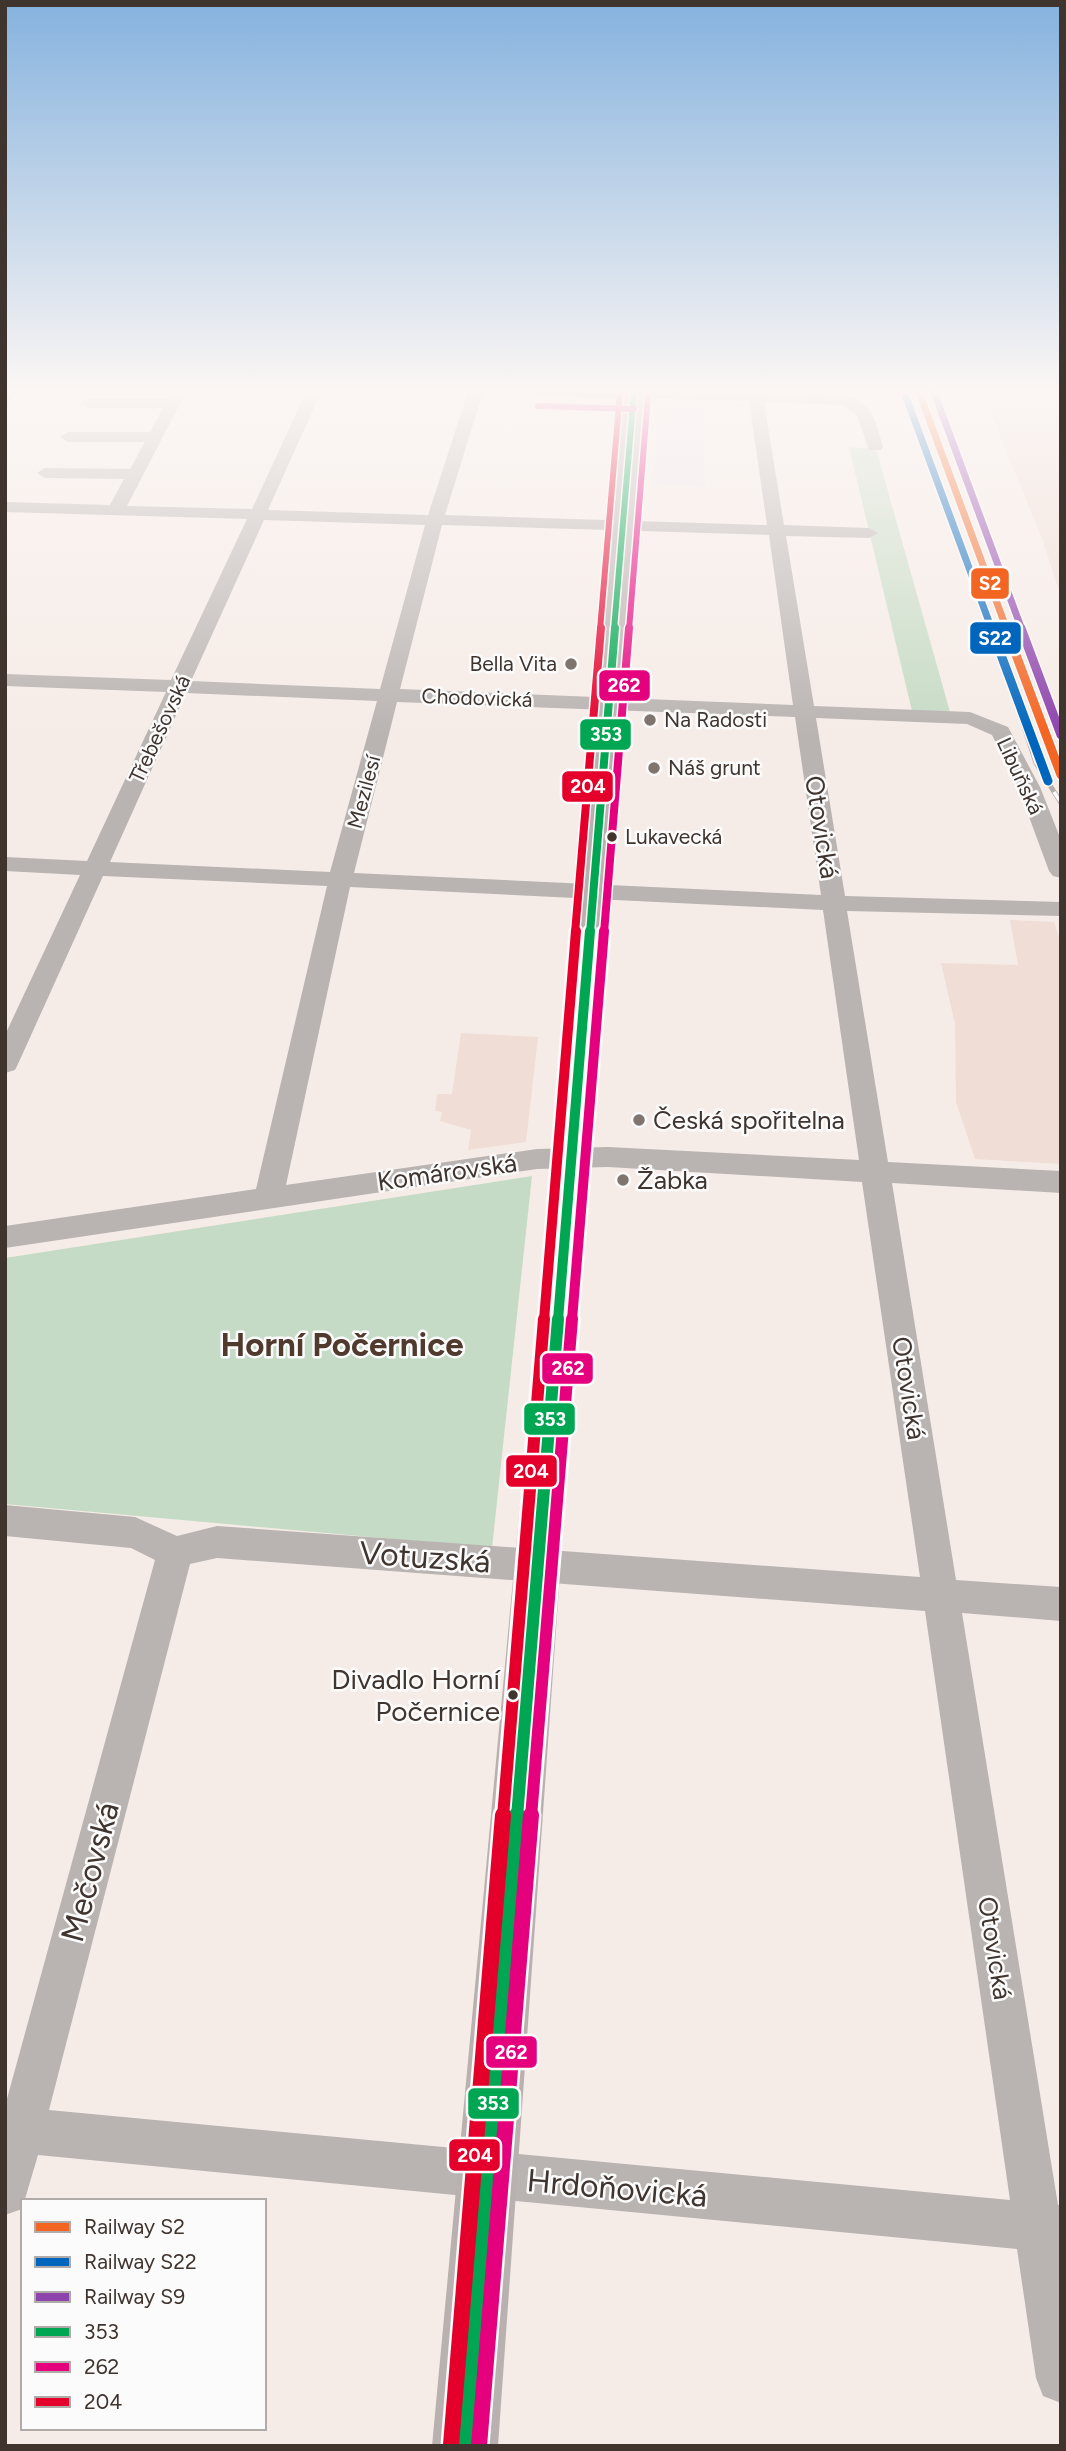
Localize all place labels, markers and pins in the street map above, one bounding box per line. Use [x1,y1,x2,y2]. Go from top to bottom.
place label: Bella Vita [470,651,557,676]
marker: Bella Vita [563,656,579,672]
place label: Na Radosti [664,707,767,732]
marker: Na Radosti [642,712,658,728]
place label: Náš grunt [668,755,761,780]
marker: Náš grunt [646,760,662,776]
place label: Lukavecká [625,824,722,849]
marker: Lukavecká [605,830,619,844]
place label: Česká spořitelna [653,1104,845,1136]
marker: Česká spořitelna [631,1112,647,1128]
place label: Žabka [637,1164,708,1196]
marker: Žabka [615,1172,631,1188]
place label: Divadlo Horní Počernice [331,1662,501,1728]
marker: Divadlo Horní Počernice [506,1688,520,1702]

